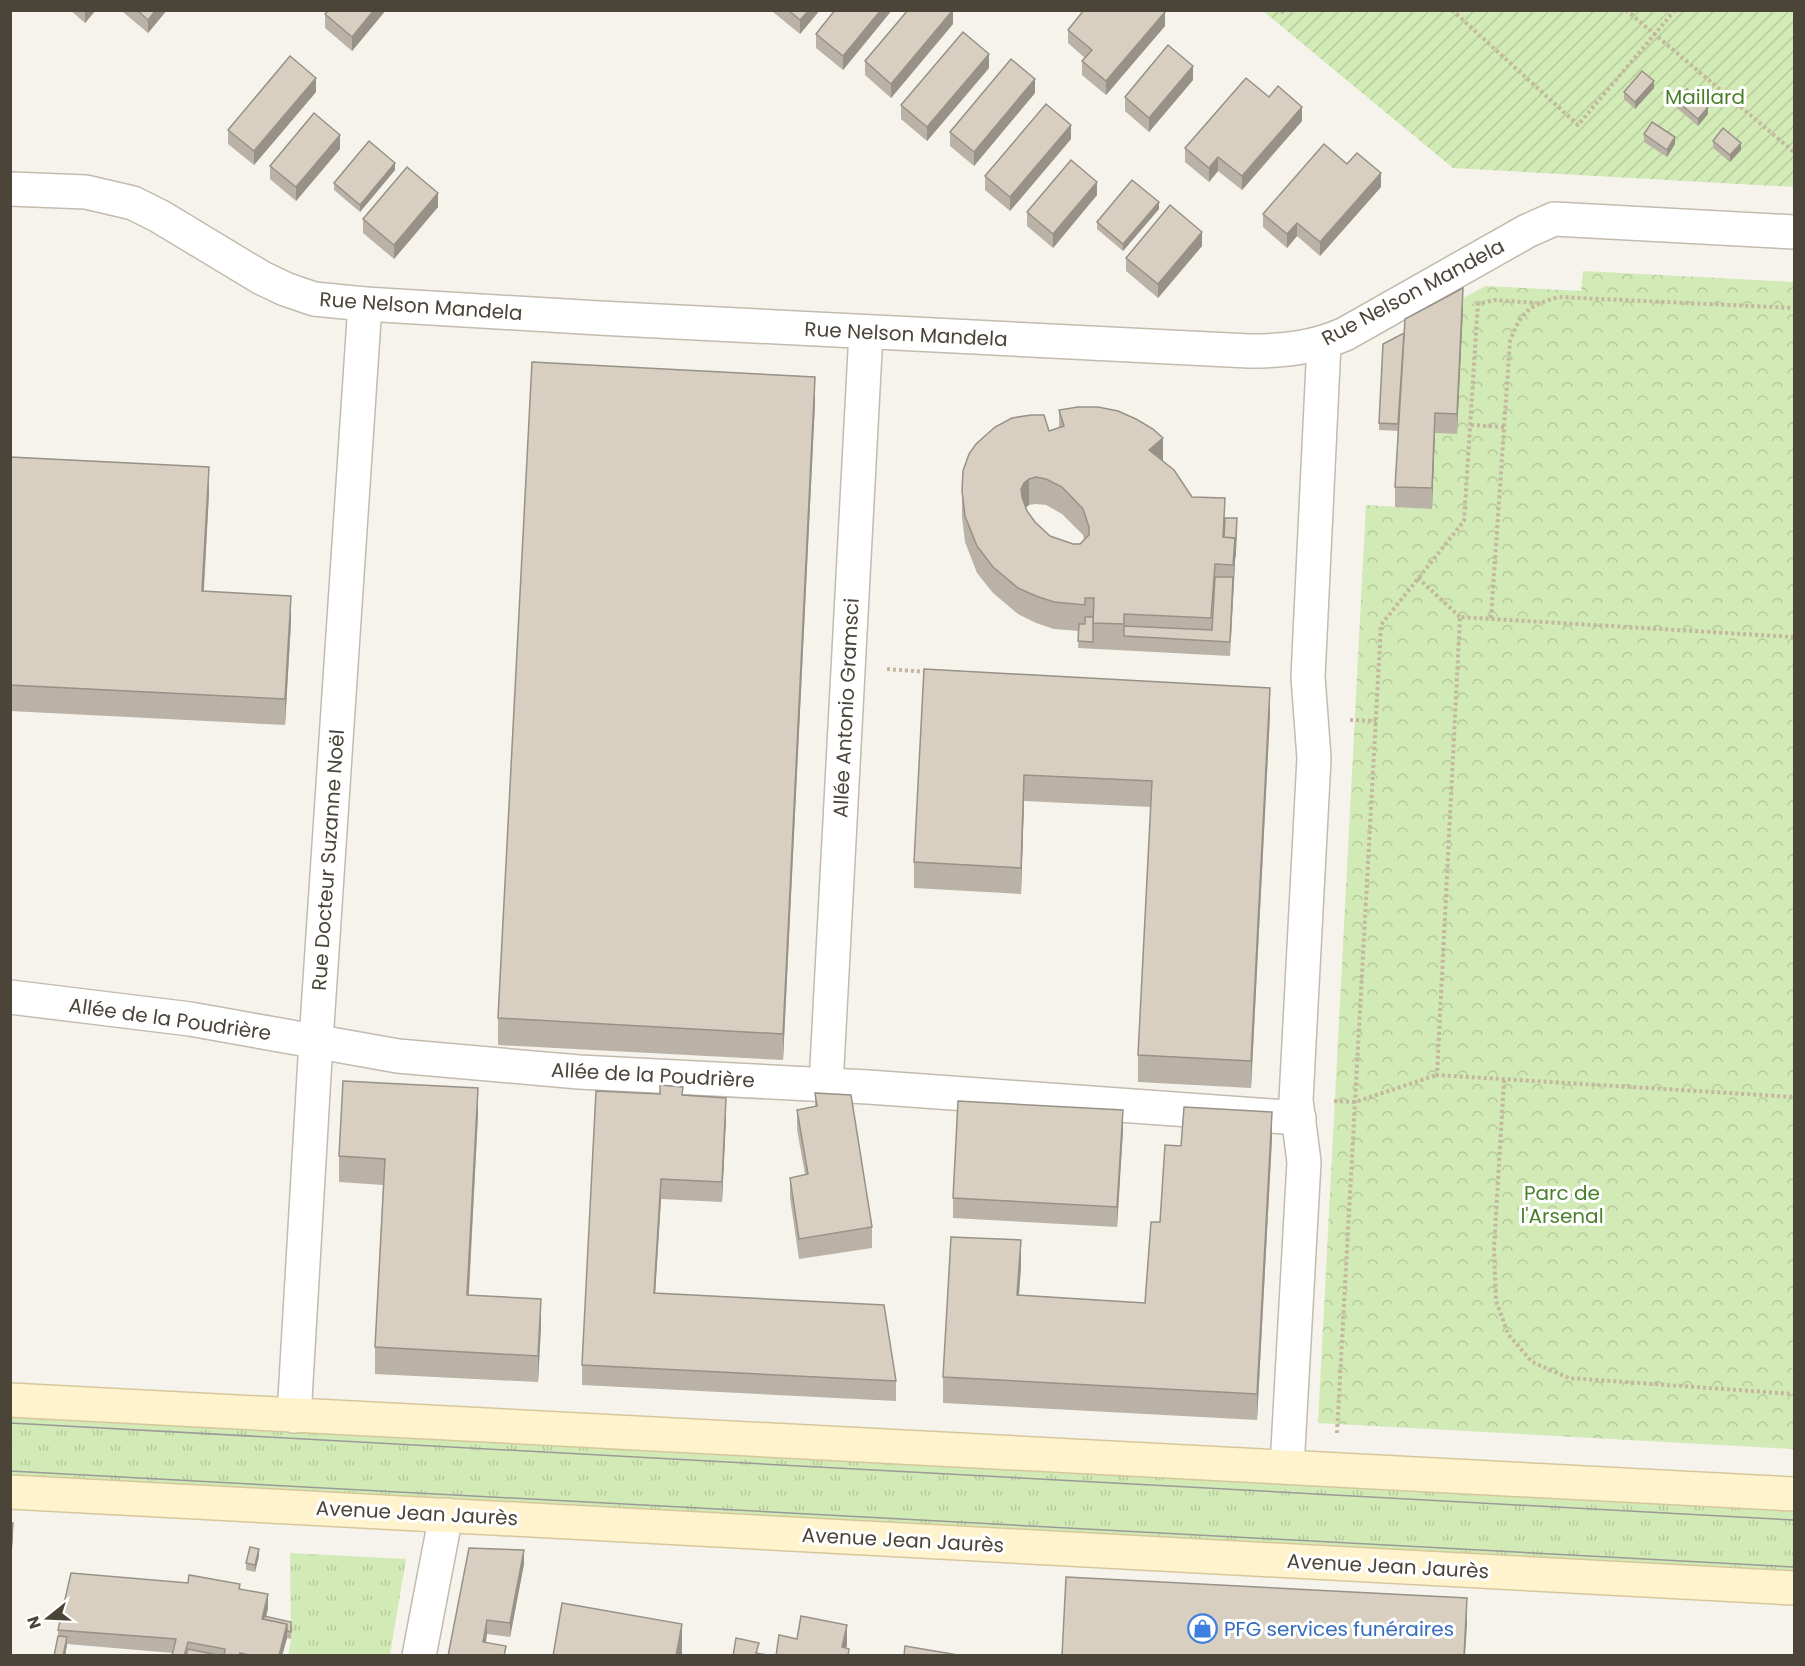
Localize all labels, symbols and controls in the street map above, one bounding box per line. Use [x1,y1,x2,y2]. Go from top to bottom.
park label: Maillard [1665,83,1745,111]
street label: Rue Nelson Mandela [1317,232,1509,352]
street label: Rue Nelson Mandela [319,285,523,327]
street label: Rue Nelson Mandela [804,315,1008,353]
street label: Allée Antonio Gramsci [826,597,866,819]
street label: Rue Docteur Suzanne Noël [305,728,351,992]
street label: Allée de la Poudrière [67,991,273,1047]
street label: Allée de la Poudrière [550,1056,756,1094]
park label: Parc de l'Arsenal [1520,1179,1604,1230]
street label: Avenue Jean Jaurès [315,1494,519,1532]
street label: Avenue Jean Jaurès [801,1521,1005,1559]
street label: Avenue Jean Jaurès [1286,1547,1490,1585]
north arrow [18,1588,78,1648]
text: N [21,1613,47,1632]
shop icon: PFG services funéraires [1187,1613,1219,1645]
place label: PFG services funéraires [1224,1615,1454,1643]

